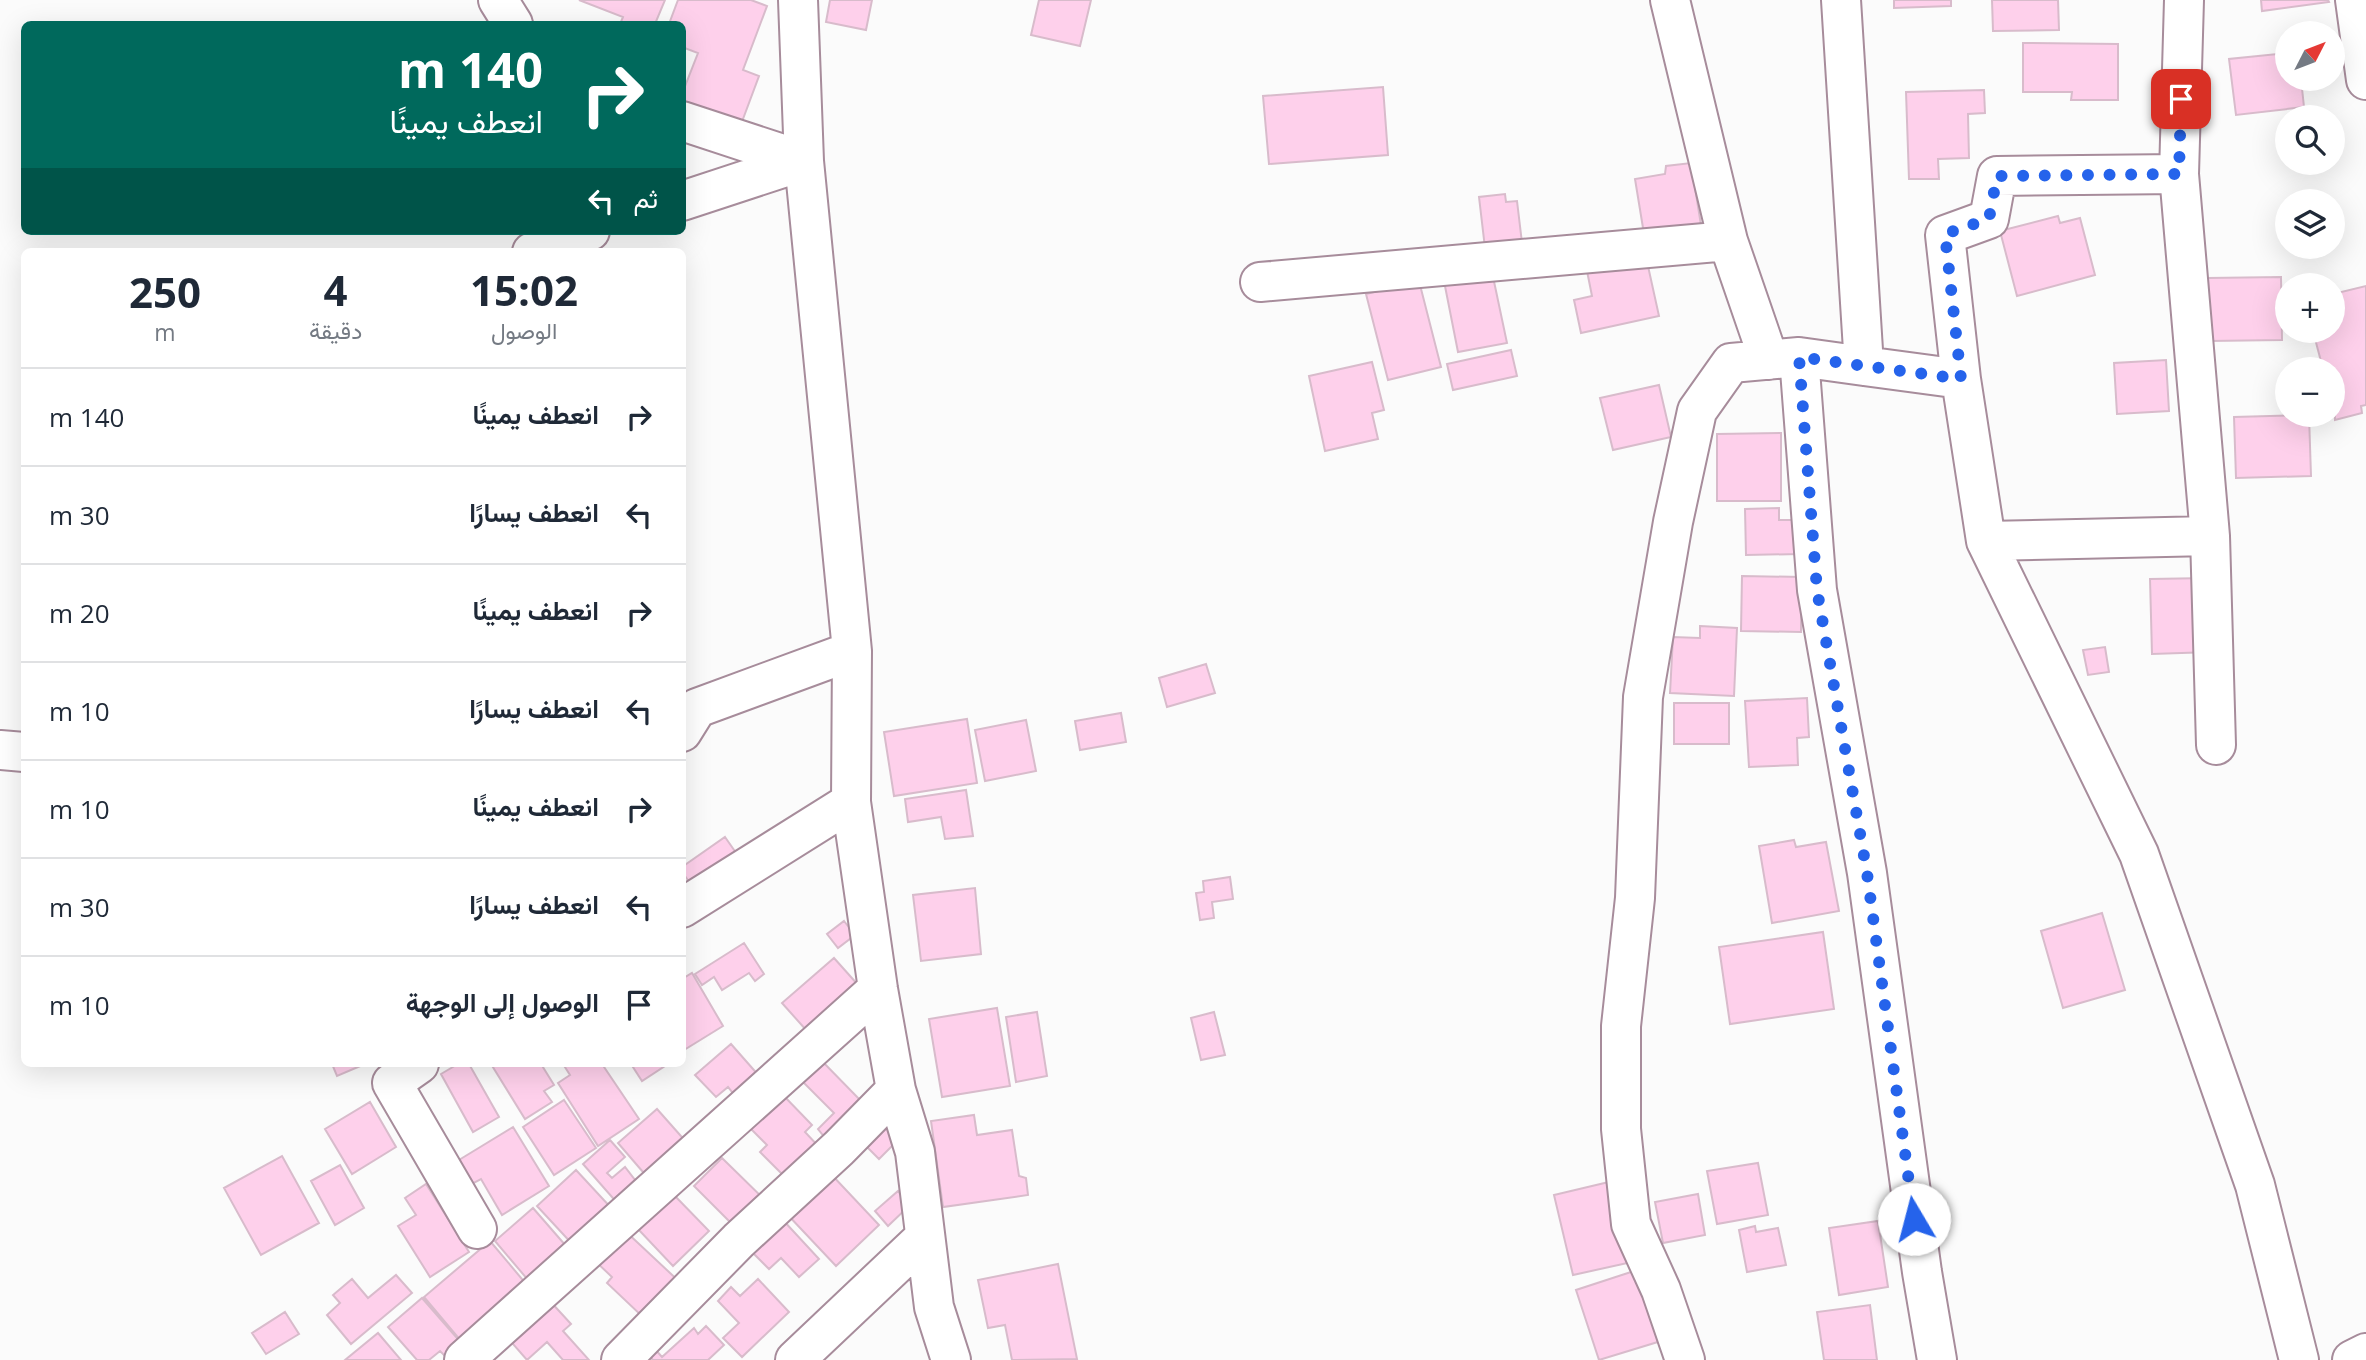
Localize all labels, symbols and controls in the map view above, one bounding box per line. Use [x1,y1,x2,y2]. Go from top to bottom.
north arrow [2275,21,2345,91]
map controls [2275,21,2345,427]
text: 140 m [398,36,543,102]
icon: right [567,49,658,140]
pin [2151,69,2211,129]
icon: arrive [2162,80,2200,118]
text: انعطف يمينًا [389,99,543,142]
button: search [2275,105,2345,175]
text: ثم [634,180,658,216]
icon: left [582,182,620,220]
button: layers [2275,189,2345,259]
text: 4 [324,261,348,318]
text: 15:02 [470,261,578,318]
text: 250 [129,263,201,320]
button: + [2275,273,2345,343]
text: دقيقة [309,314,362,346]
text: الوصول [491,314,557,346]
text: m [154,316,176,348]
button: − [2275,357,2345,427]
text: انعطف يمينًا [472,396,599,432]
icon: right [620,398,658,436]
text: 140 m [49,399,124,435]
text: انعطف يسارًا [469,494,599,530]
icon: left [620,496,658,534]
text: 30 m [49,497,110,533]
text: انعطف يمينًا [472,592,599,628]
icon: right [620,594,658,632]
text: 20 m [49,595,110,631]
text: انعطف يسارًا [469,690,599,726]
icon: left [620,692,658,730]
text: 10 m [49,693,110,729]
text: انعطف يمينًا [472,788,599,824]
icon: right [620,790,658,828]
text: 10 m [49,791,110,827]
text: انعطف يسارًا [469,886,599,922]
icon: left [620,888,658,926]
text: 30 m [49,889,110,925]
text: الوصول إلى الوجهة [406,984,599,1020]
icon: arrive [620,986,658,1024]
text: 10 m [49,987,110,1023]
position arrow [1877,1182,1951,1256]

